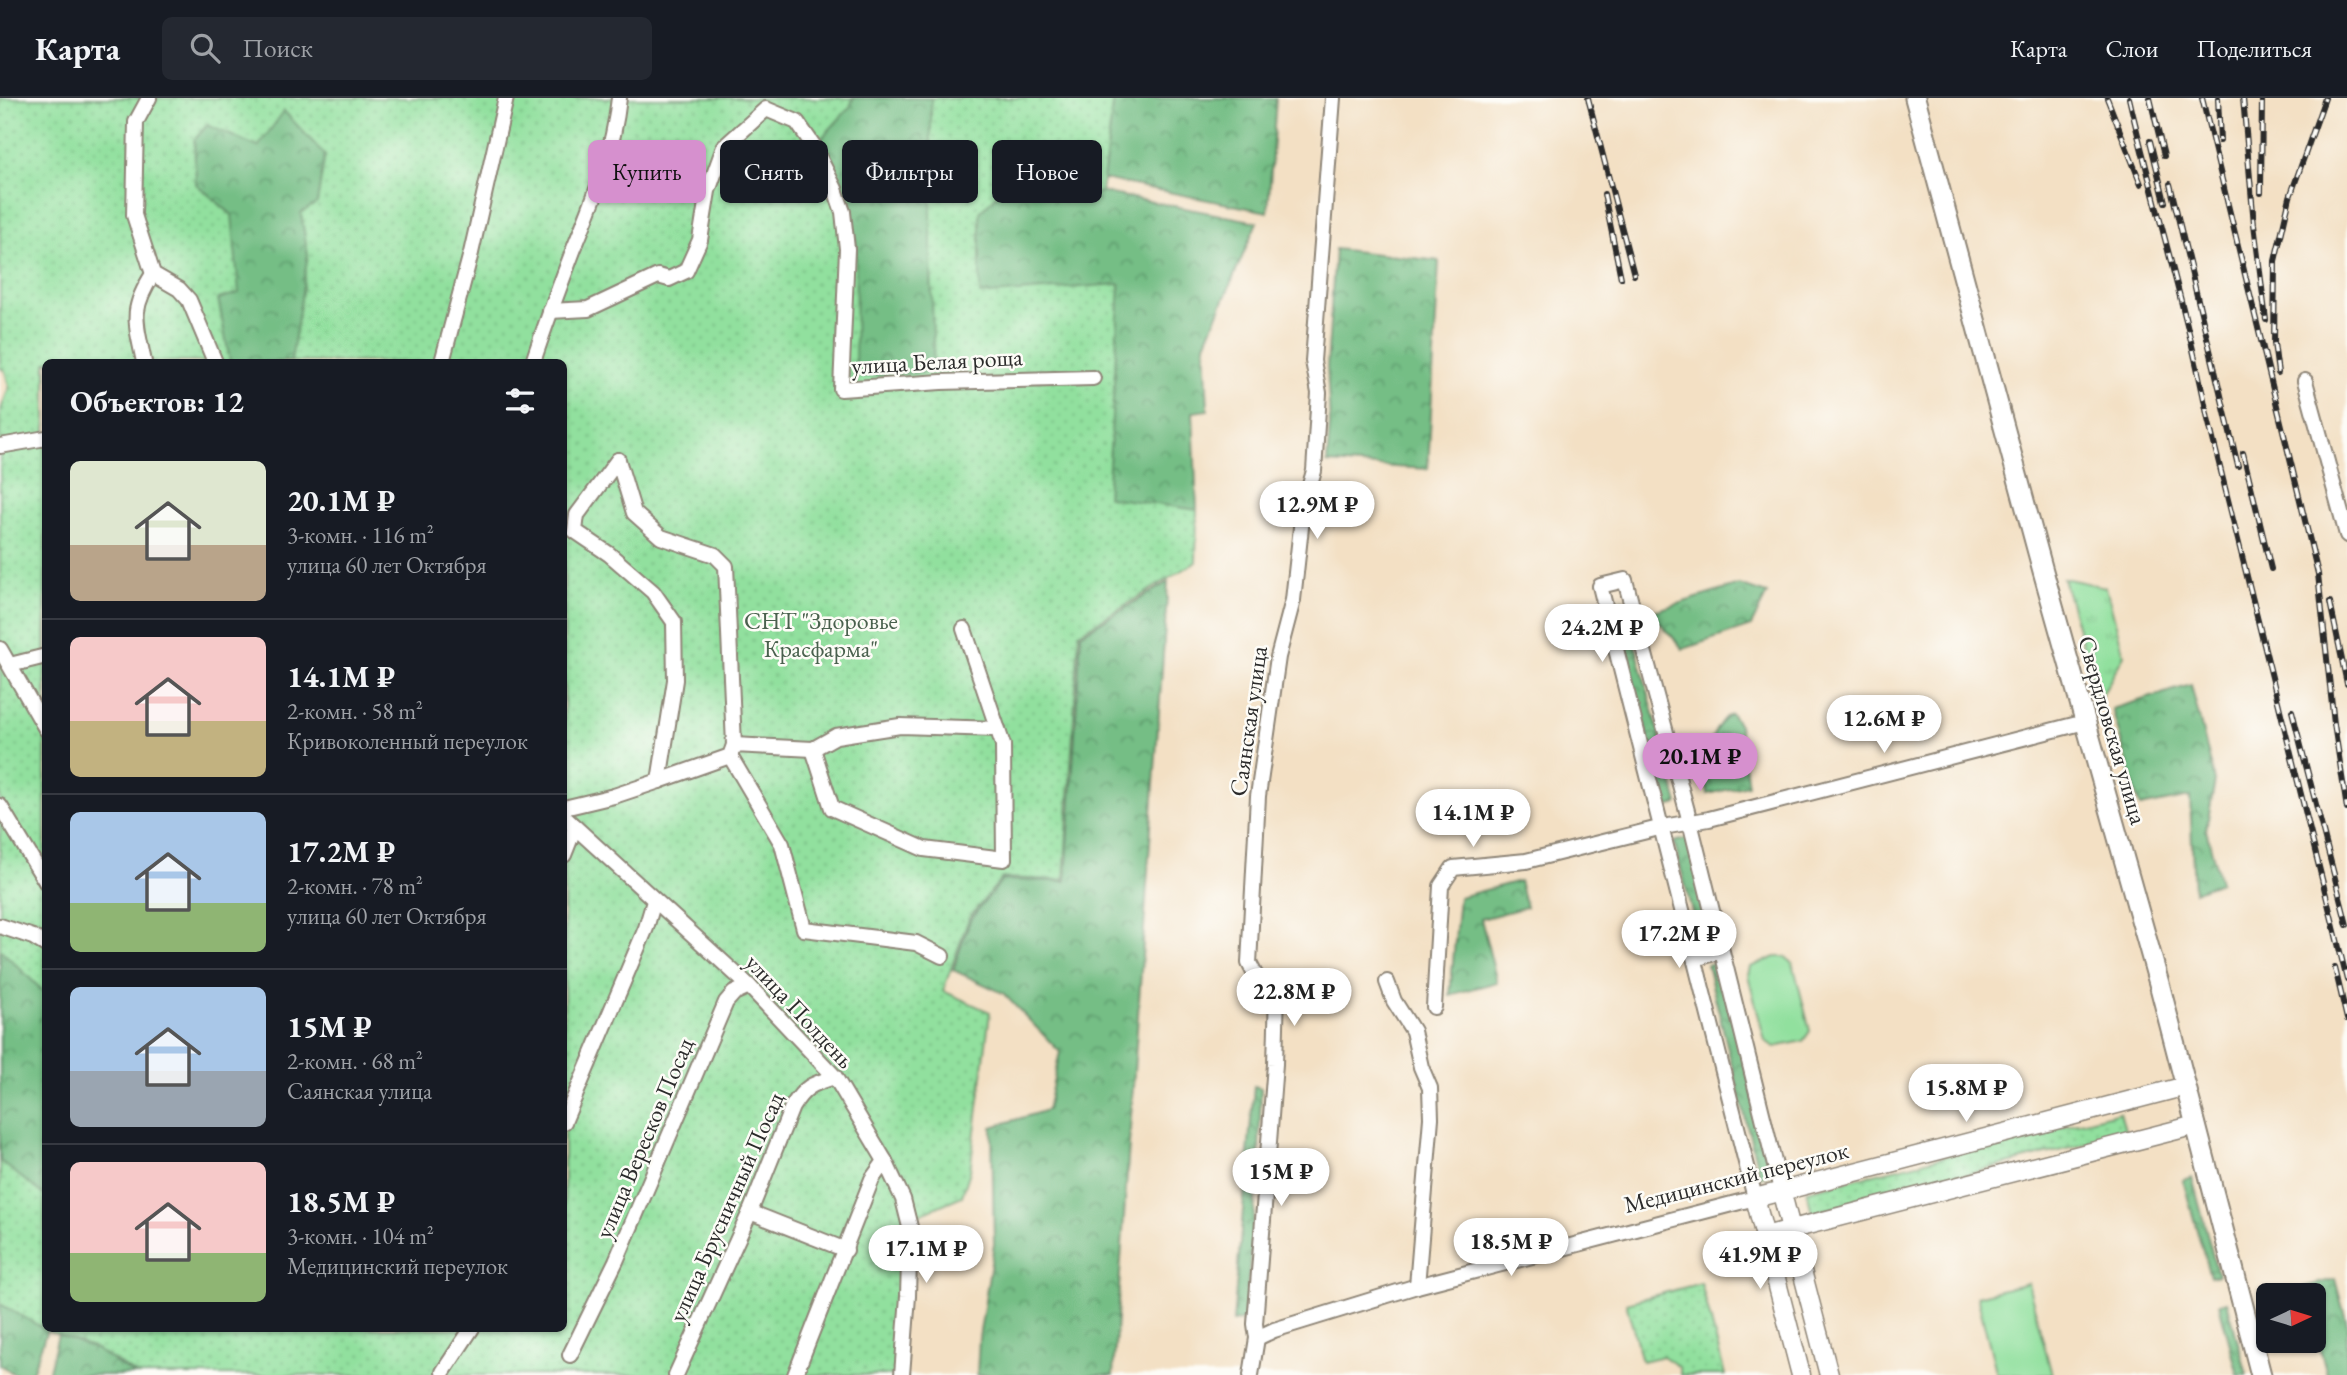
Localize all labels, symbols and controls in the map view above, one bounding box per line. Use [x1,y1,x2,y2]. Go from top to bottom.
search box [162,17,652,80]
text: Карта [35,27,120,70]
icon: search [186,29,224,67]
text: Поиск [242,31,313,65]
text: Карта [2010,33,2067,64]
text: Слои [2105,33,2159,64]
text: Поделиться [2197,33,2312,64]
chip: Купить [588,140,706,203]
chip: Снять [720,140,828,203]
chip: Фильтры [842,140,978,203]
chip: Новое [992,140,1102,203]
street label: улица Белая роща [851,341,1024,381]
text: Объектов: 12 [70,382,244,421]
icon: filters [501,382,539,420]
text: 20.1M ₽ [287,481,395,520]
pin: 12.9M ₽ [1252,482,1382,541]
icon: home [126,489,210,573]
text: 12.9M ₽ [1276,489,1358,519]
text: 3-комн. · 116 m² [287,520,434,550]
text: улица 60 лет Октября [287,550,486,580]
pin: 24.2M ₽ [1537,604,1667,664]
park label: СНТ "Здоровье Красфарма" [744,605,898,664]
text: 24.2M ₽ [1561,612,1643,642]
street label: Свердловская улица [2071,632,2155,828]
street label: Саянская улица [1222,643,1274,798]
text: 14.1M ₽ [287,657,395,696]
icon: home [126,665,210,749]
text: 2-комн. · 58 m² [287,696,423,726]
pin: 12.6M ₽ [1819,696,1949,755]
text: 12.6M ₽ [1843,703,1925,733]
text: Кривоколенный переулок [287,726,528,756]
pin: 20.1M ₽ [1635,734,1765,793]
text: 20.1M ₽ [1659,741,1741,771]
pin: 14.1M ₽ [1408,790,1538,849]
text: 14.1M ₽ [1432,797,1514,827]
text: 17.2M ₽ [287,832,395,871]
icon: home [126,840,210,924]
text: 2-комн. · 78 m² [287,871,423,901]
text: улица 60 лет Октября [287,901,486,931]
pin: 17.2M ₽ [1614,910,1744,970]
text: 17.2M ₽ [1638,918,1720,948]
street label: улица Полдень [739,947,861,1075]
pin: 22.8M ₽ [1229,968,1359,1028]
text: 22.8M ₽ [1253,976,1335,1006]
text: 15M ₽ [287,1007,372,1046]
icon: home [126,1015,210,1099]
street label: улица Вересков Посад [588,1033,700,1243]
text: 2-комн. · 68 m² [287,1046,423,1076]
pin: 15.8M ₽ [1901,1065,2031,1124]
text: 15.8M ₽ [1925,1072,2007,1102]
text: Саянская улица [287,1076,432,1106]
street label: улица Брусничный Посад [661,1087,791,1327]
street label: Медицинский переулок [1620,1134,1852,1220]
pin: 15M ₽ [1232,1148,1330,1208]
text: 15M ₽ [1248,1156,1314,1186]
text: 18.5M ₽ [287,1182,395,1221]
icon: home [126,1190,210,1274]
pin: 18.5M ₽ [1446,1218,1576,1278]
text: 3-комн. · 104 m² [287,1221,434,1251]
pin: 17.1M ₽ [861,1226,991,1285]
text: 18.5M ₽ [1470,1226,1552,1256]
pin: 41.9M ₽ [1695,1232,1825,1291]
text: 17.1M ₽ [885,1233,967,1263]
text: 41.9M ₽ [1719,1239,1801,1269]
text: Медицинский переулок [287,1251,508,1281]
north arrow [2256,1283,2326,1353]
map controls [2256,1283,2326,1353]

